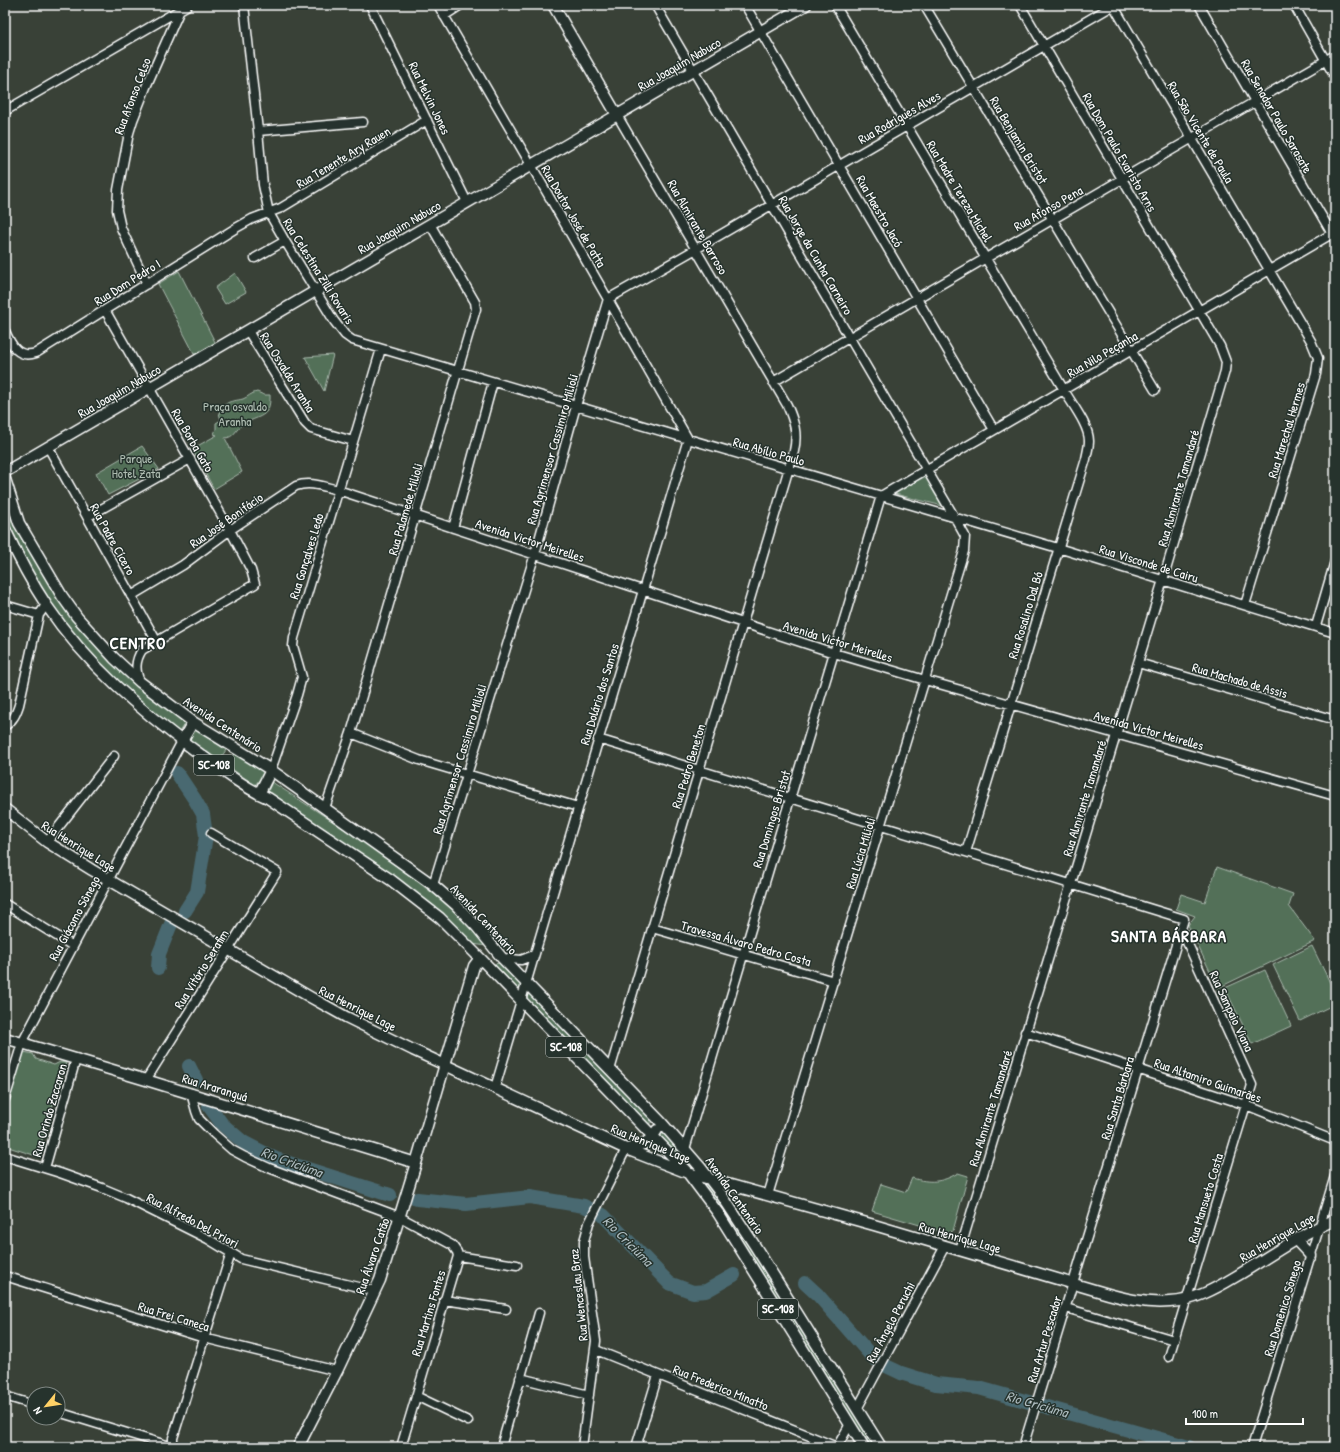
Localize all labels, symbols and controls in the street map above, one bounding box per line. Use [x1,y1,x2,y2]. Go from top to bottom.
street label: Rua Joaquim Nabuco [634,33,724,95]
street label: Rua Afonso Celso [109,55,155,137]
street label: Rua Senador Paulo Sarasate [1237,56,1317,176]
street label: Rua Melvin Jones [405,59,455,137]
street label: Rua São Vicente de Paula [1163,78,1239,186]
street label: Rua Rodrigues Alves [854,86,944,148]
street label: Rua Dom Paulo Evaristo Arns [1079,89,1161,215]
street label: Rua Benjamin Bristot [986,93,1053,188]
street label: Rua Tenente Ary Rauen [292,122,394,192]
street label: Rua Madre Tereza Michel [923,137,998,245]
street label: Rua Doutor José de Patta [537,162,611,270]
street label: Rua Maestro Jacó [852,172,908,250]
street label: Rua Almirante Barroso [664,176,732,278]
street label: Rua Afonso Pena [1010,181,1086,235]
street label: Rua Jorge da Cunha Carneiro [775,192,857,318]
street label: Rua Joaquim Nabuco [354,196,444,258]
street label: Rua Celestina Zilli Rovaris [279,215,359,327]
street label: Rua Dom Pedro I [90,254,164,310]
street label: Rua Nilo Peçanha [1063,327,1141,381]
street label: Rua Osvaldo Aranha [256,328,320,416]
street label: Rua Joaquim Nabuco [74,360,164,422]
street label: Rua Agrimensor Cassimiro Milioli [522,371,582,527]
street label: Rua Marechal Hermes [1263,380,1309,480]
park label: Praça osvaldo Aranha [203,397,267,430]
street label: Rua Borba Gato [168,405,218,475]
street label: Rua Almirante Tamandaré [1153,428,1203,548]
street label: Rua Abílio Paulo [731,432,807,470]
park label: Parque Hotel Zata [112,449,160,482]
street label: Rua Palamede Milioli [383,461,427,557]
street label: Rua José Bonifácio [186,488,266,552]
street label: Rua Padre Cícero [86,500,140,578]
street label: Rua Gonçalves Ledo [284,511,328,601]
street label: Avenida Victor Meirelles [473,514,587,566]
street label: Rua Visconde de Cairu [1097,539,1201,587]
street label: Rua Rosalino Dal Bó [1003,569,1047,661]
street label: Avenida Victor Meirelles [781,616,895,666]
district label: CENTRO [110,631,167,654]
street label: Rua Dolário dos Santos [575,641,623,747]
street label: Rua Machado de Assis [1190,658,1290,702]
street label: Rua Agrimensor Cassimiro Milioli [428,682,490,836]
street label: Avenida Centenário [180,692,266,756]
street label: Avenida Victor Meirelles [1092,706,1206,754]
street label: Rua Pedro Beneton [667,722,709,810]
street label: Rua Almirante Tamandaré [1058,738,1110,858]
road number: SC-108 [194,755,234,775]
street label: Rua Domingos Bristot [748,768,795,870]
street label: Rua Lúcia Milioli [841,815,879,891]
street label: Rua Henrique Lage [38,816,120,876]
street label: Rua Giácomo Sônego [44,872,104,964]
street label: Avenida Centenário [447,880,521,958]
street label: Travessa Álvaro Pedro Costa [679,916,813,970]
district label: SANTA BÁRBARA [1111,924,1227,947]
street label: Rua Vitório Serafim [169,926,233,1012]
street label: Rua Sampaio Viana [1205,968,1259,1054]
street label: Rua Henrique Lage [316,981,400,1035]
road number: SC-108 [546,1037,586,1057]
street label: Rua Almirante Tamandaré [964,1048,1016,1168]
street label: Rua Altamiro Guimarães [1152,1053,1264,1107]
street label: Rua Santa Bárbara [1096,1054,1138,1142]
street label: Rua Orindo Zaccaron [27,1061,71,1159]
street label: Rua Araranguá [180,1068,250,1106]
street label: Rua Henrique Lage [608,1119,694,1167]
water label: Rio Criciúma [259,1142,327,1182]
street label: Rua Mansueto Costa [1183,1151,1227,1245]
street label: Avenida Centenário [702,1153,768,1237]
street label: Rua Alfredo Del Priori [144,1188,242,1252]
street label: Rua Henrique Lage [1236,1208,1318,1266]
water label: Rio Criciúma [599,1211,659,1271]
street label: Rua Álvaro Catão [351,1215,393,1297]
street label: Rua Henrique Lage [917,1217,1003,1257]
street label: Rua Wenceslau Braz [564,1248,592,1342]
street label: Rua Domênico Sônego [1259,1258,1305,1358]
street label: Rua Martins Fontes [406,1268,450,1358]
street label: Rua Ângelo Peruchi [861,1278,919,1366]
street label: Rua Artur Pescador [1022,1293,1066,1385]
street label: Rua Frei Caneca [136,1297,212,1335]
road number: SC-108 [758,1299,798,1319]
street label: Rua Frederico Minatto [671,1360,771,1414]
north arrow [26,1386,66,1426]
water label: Rio Criciúma [1004,1386,1072,1422]
scale bar [1186,1400,1303,1426]
text: N [30,1405,45,1417]
text: 100 m [1192,1405,1218,1422]

